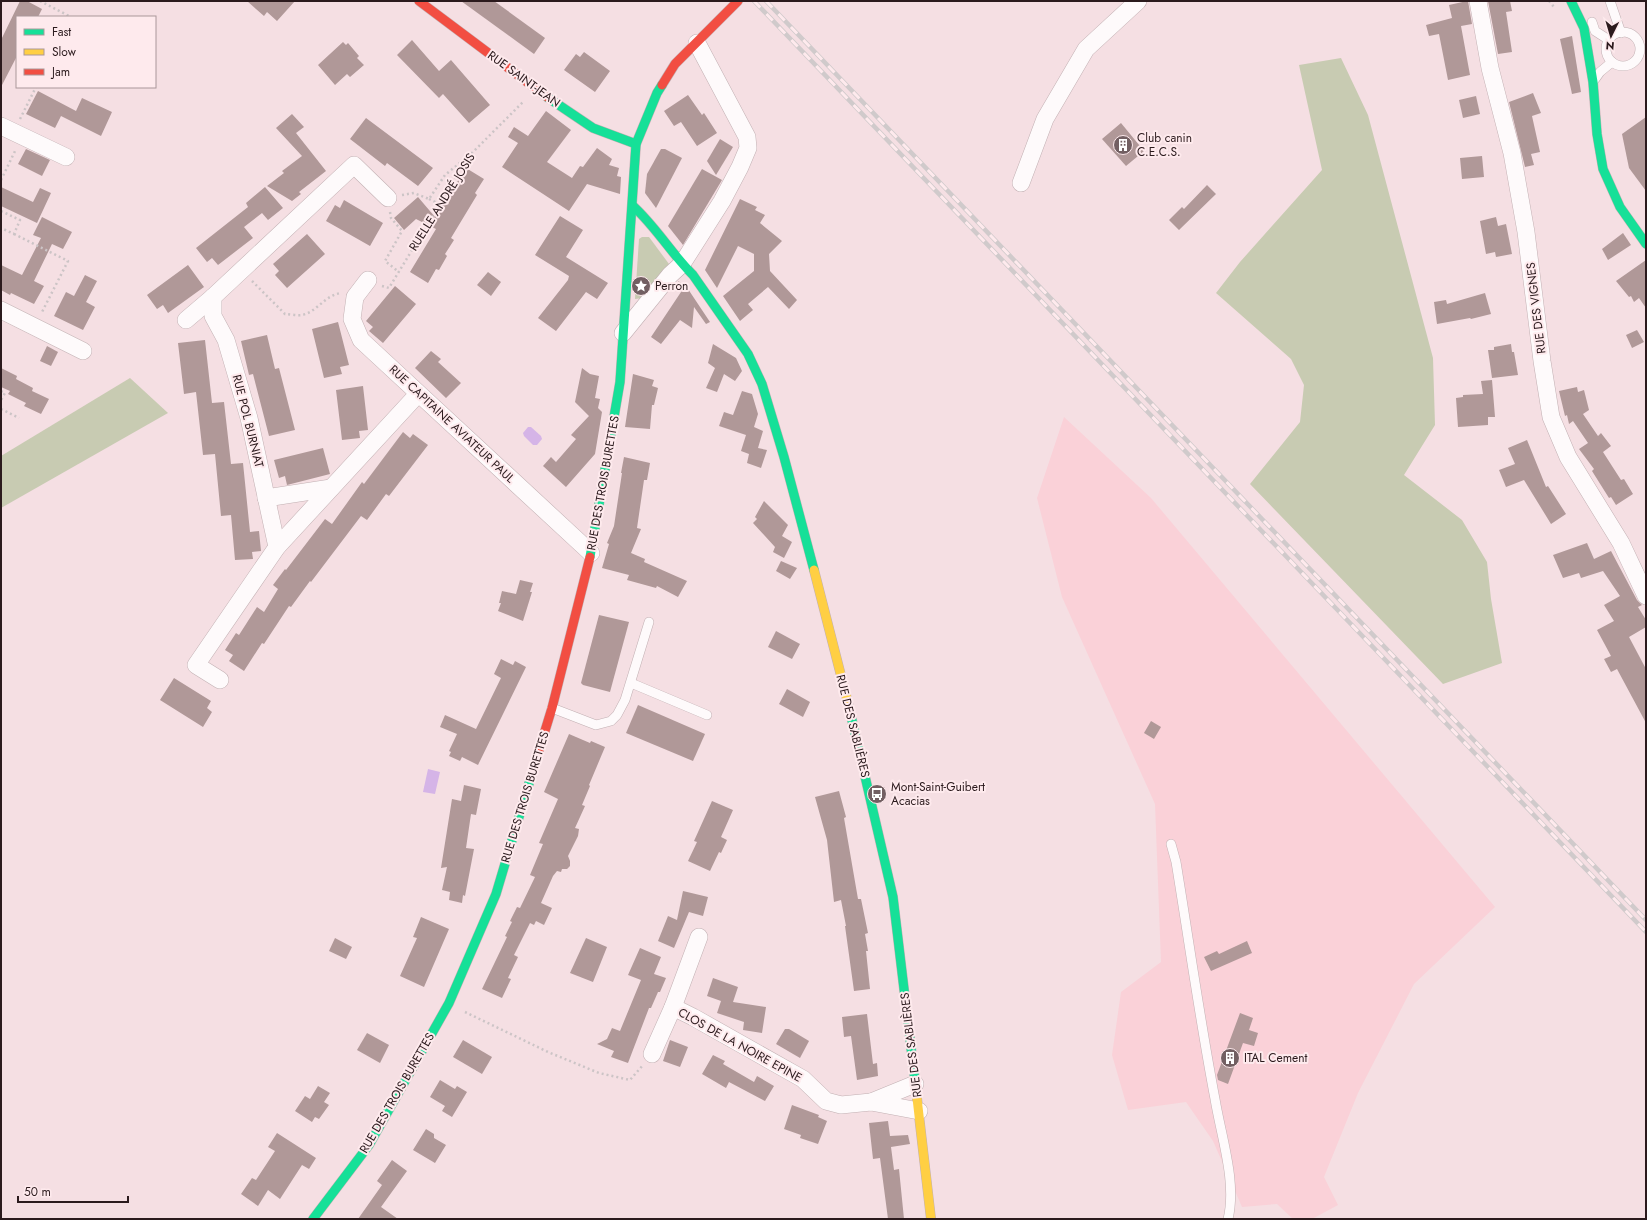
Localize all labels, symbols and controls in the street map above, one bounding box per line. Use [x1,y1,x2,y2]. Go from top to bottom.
legend [16,16,156,88]
north arrow [1591,16,1631,56]
text: Fast [52,23,71,41]
text: N [1605,38,1615,54]
text: Slow [52,43,77,61]
street label: RUE SAINT-JEAN [484,46,564,112]
text: Jam [50,63,70,81]
place label: Club canin C.E.C.S. [1137,129,1192,161]
building icon: Club canin C.E.C.S. [1112,134,1134,156]
street label: RUELLE ANDRÉ JOSIS [405,149,480,255]
street label: RUE DES VIGNES [1521,261,1551,355]
place icon: Perron [630,275,652,297]
place label: Perron [655,277,688,295]
street label: RUE CAPITAINE AVIATEUR PAUL [385,361,519,488]
street label: RUE POL BURNIAT [228,373,268,470]
street label: RUE DES TROIS BURETTES [582,414,624,552]
street label: RUE DES SABLIÈRES [832,673,875,780]
street label: RUE DES TROIS BURETTES [496,729,554,865]
place label: Mont-Saint-Guibert Acacias [891,778,985,810]
bus stop icon: Mont-Saint-Guibert Acacias [866,783,888,805]
street label: RUE DES SABLIÈRES [896,991,926,1098]
street label: CLOS DE LA NOIRE EPINE [675,1003,805,1087]
street label: RUE DES TROIS BURETTES [355,1029,439,1157]
building icon: ITAL Cement [1219,1047,1241,1069]
place label: ITAL Cement [1244,1049,1307,1067]
scale bar [18,1178,128,1204]
text: 50 m [24,1183,51,1201]

